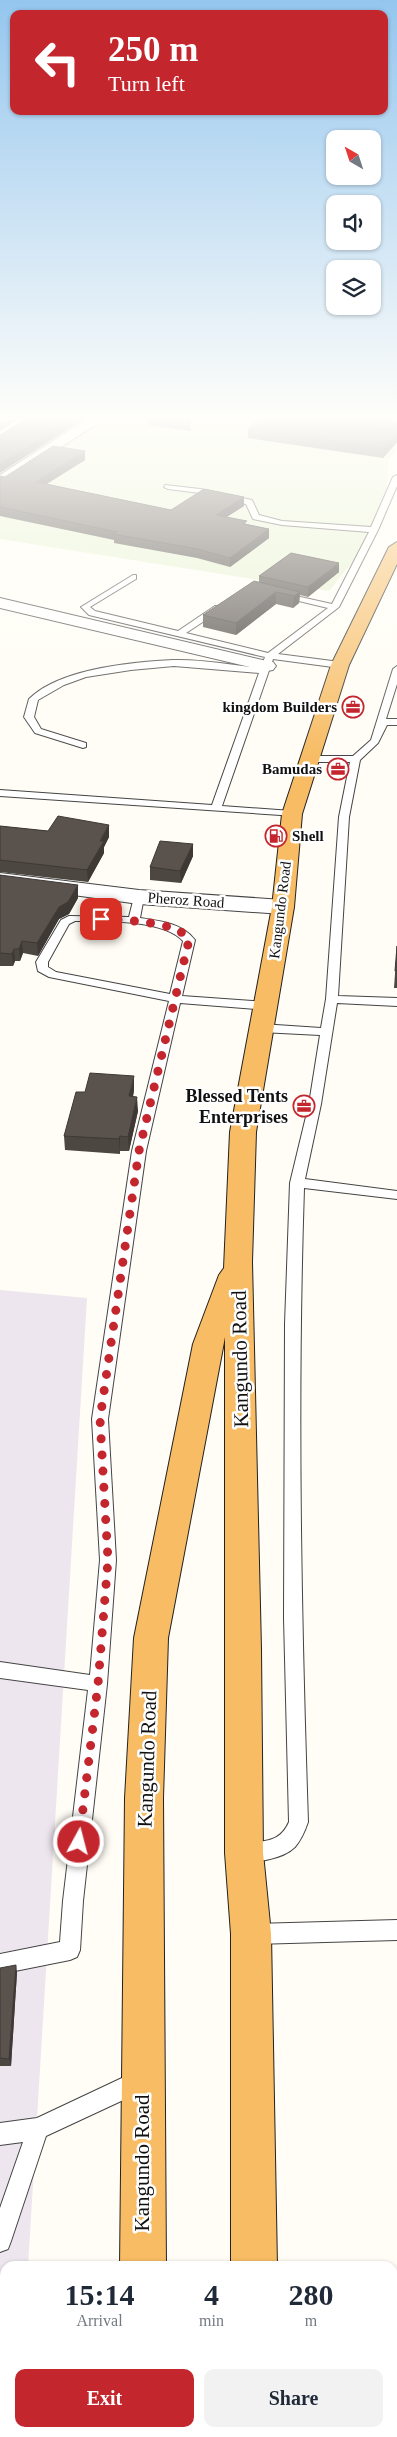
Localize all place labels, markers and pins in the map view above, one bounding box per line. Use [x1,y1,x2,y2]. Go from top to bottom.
office icon: kingdom Builders [341,695,365,719]
place label: kingdom Builders [222,699,337,715]
office icon: Bamudas [326,757,350,781]
place label: Bamudas [262,761,322,777]
fuel station icon: Shell [264,824,288,848]
place label: Shell [292,828,324,844]
pin [80,898,122,940]
place label: Blessed Tents Enterprises [185,1086,288,1127]
office icon: Blessed Tents Enterprises [292,1094,316,1118]

